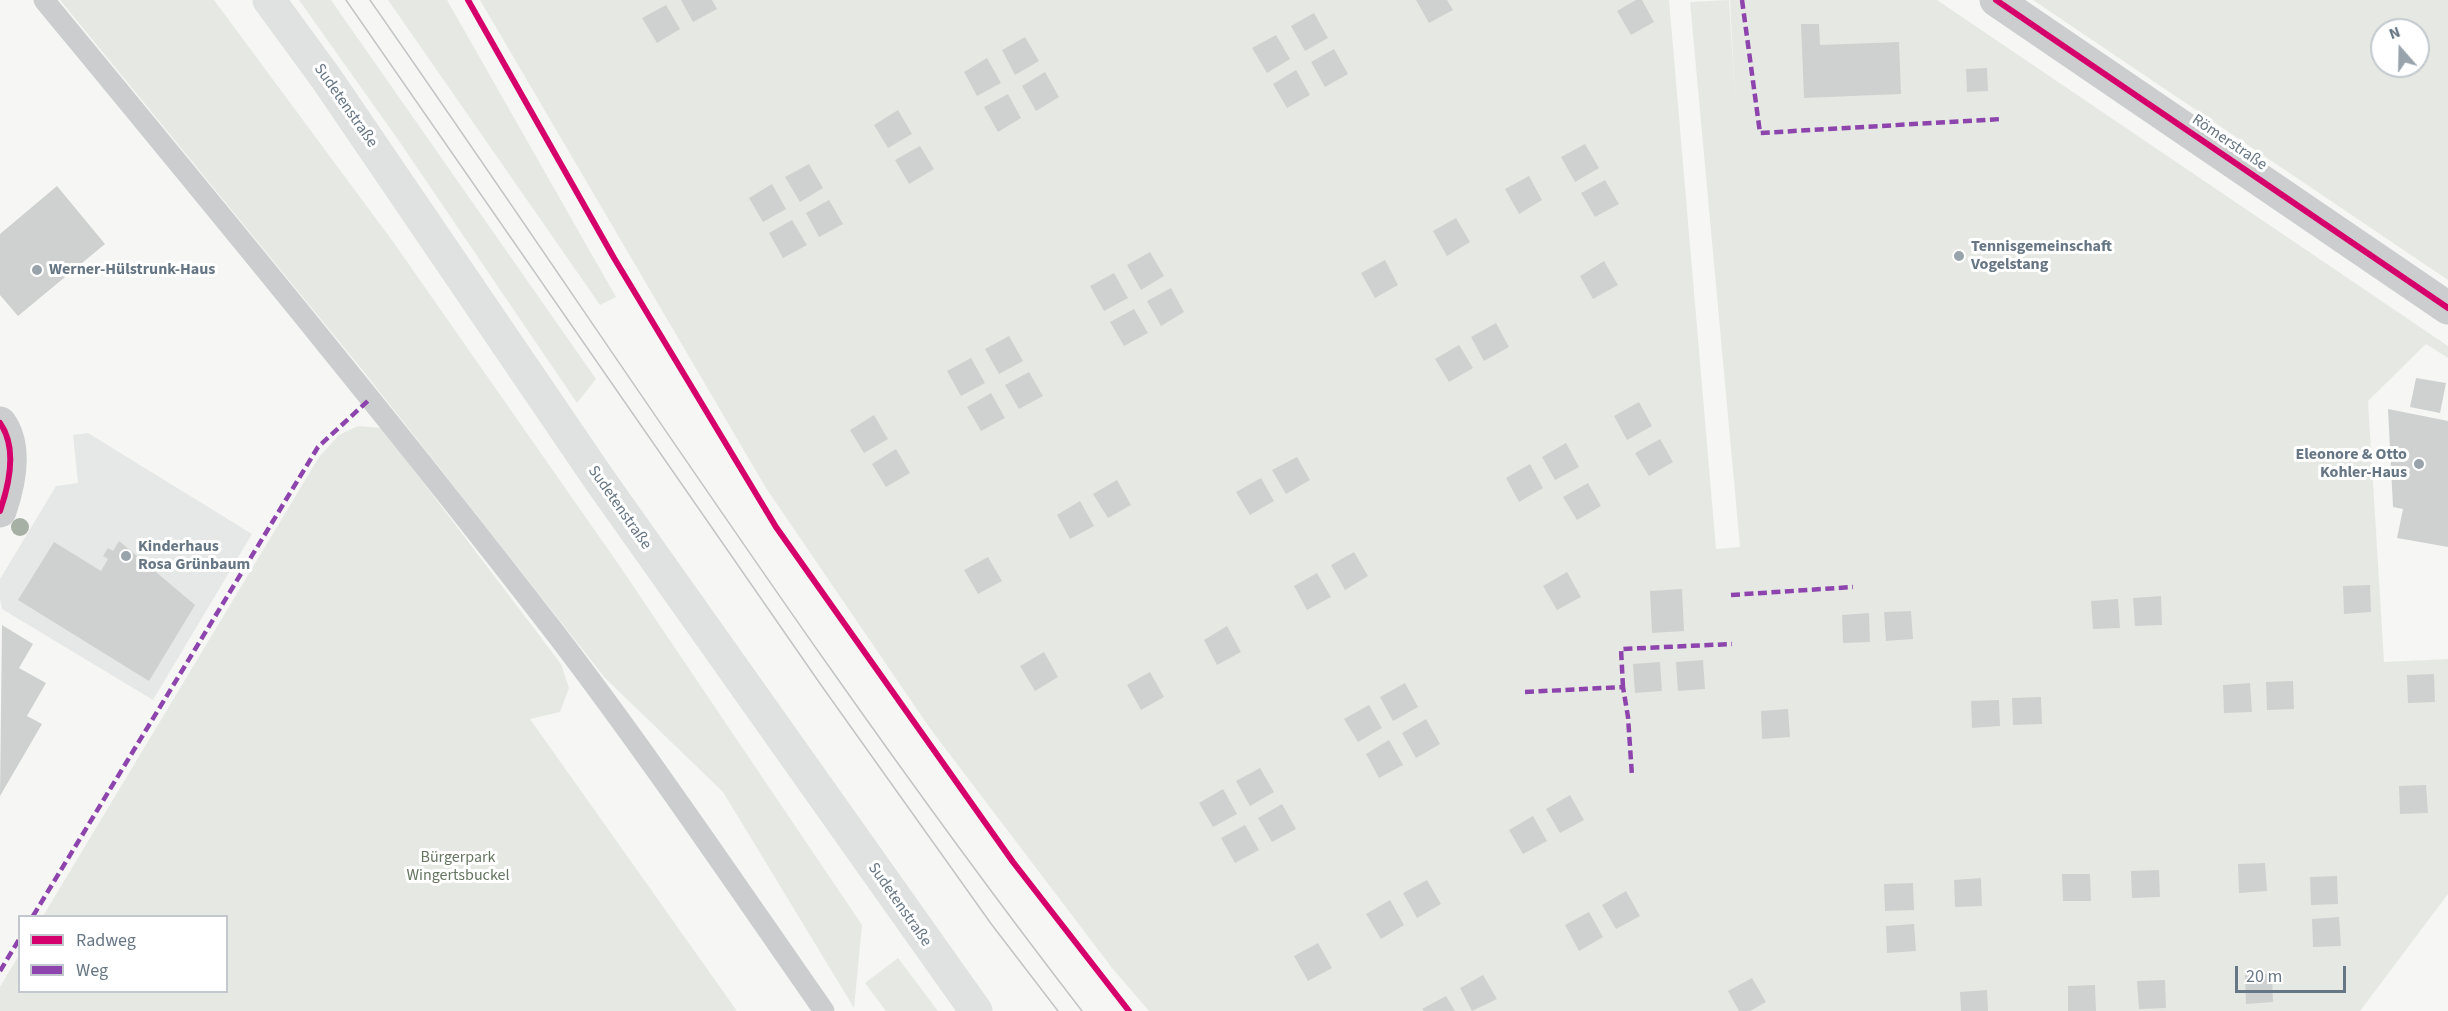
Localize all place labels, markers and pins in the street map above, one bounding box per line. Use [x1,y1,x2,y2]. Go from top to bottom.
place label: Tennisgemeinschaft Vogelstang [1971,237,2112,275]
marker: Tennisgemeinschaft Vogelstang [1952,249,1966,263]
place label: Werner-Hülstrunk-Haus [49,260,215,280]
marker: Werner-Hülstrunk-Haus [30,263,44,277]
place label: Eleonore & Otto Kohler-Haus [2295,445,2407,483]
marker: Eleonore & Otto Kohler-Haus [2412,457,2426,471]
place label: Kinderhaus Rosa Grünbaum [138,537,250,575]
marker: Kinderhaus Rosa Grünbaum [119,549,133,563]

